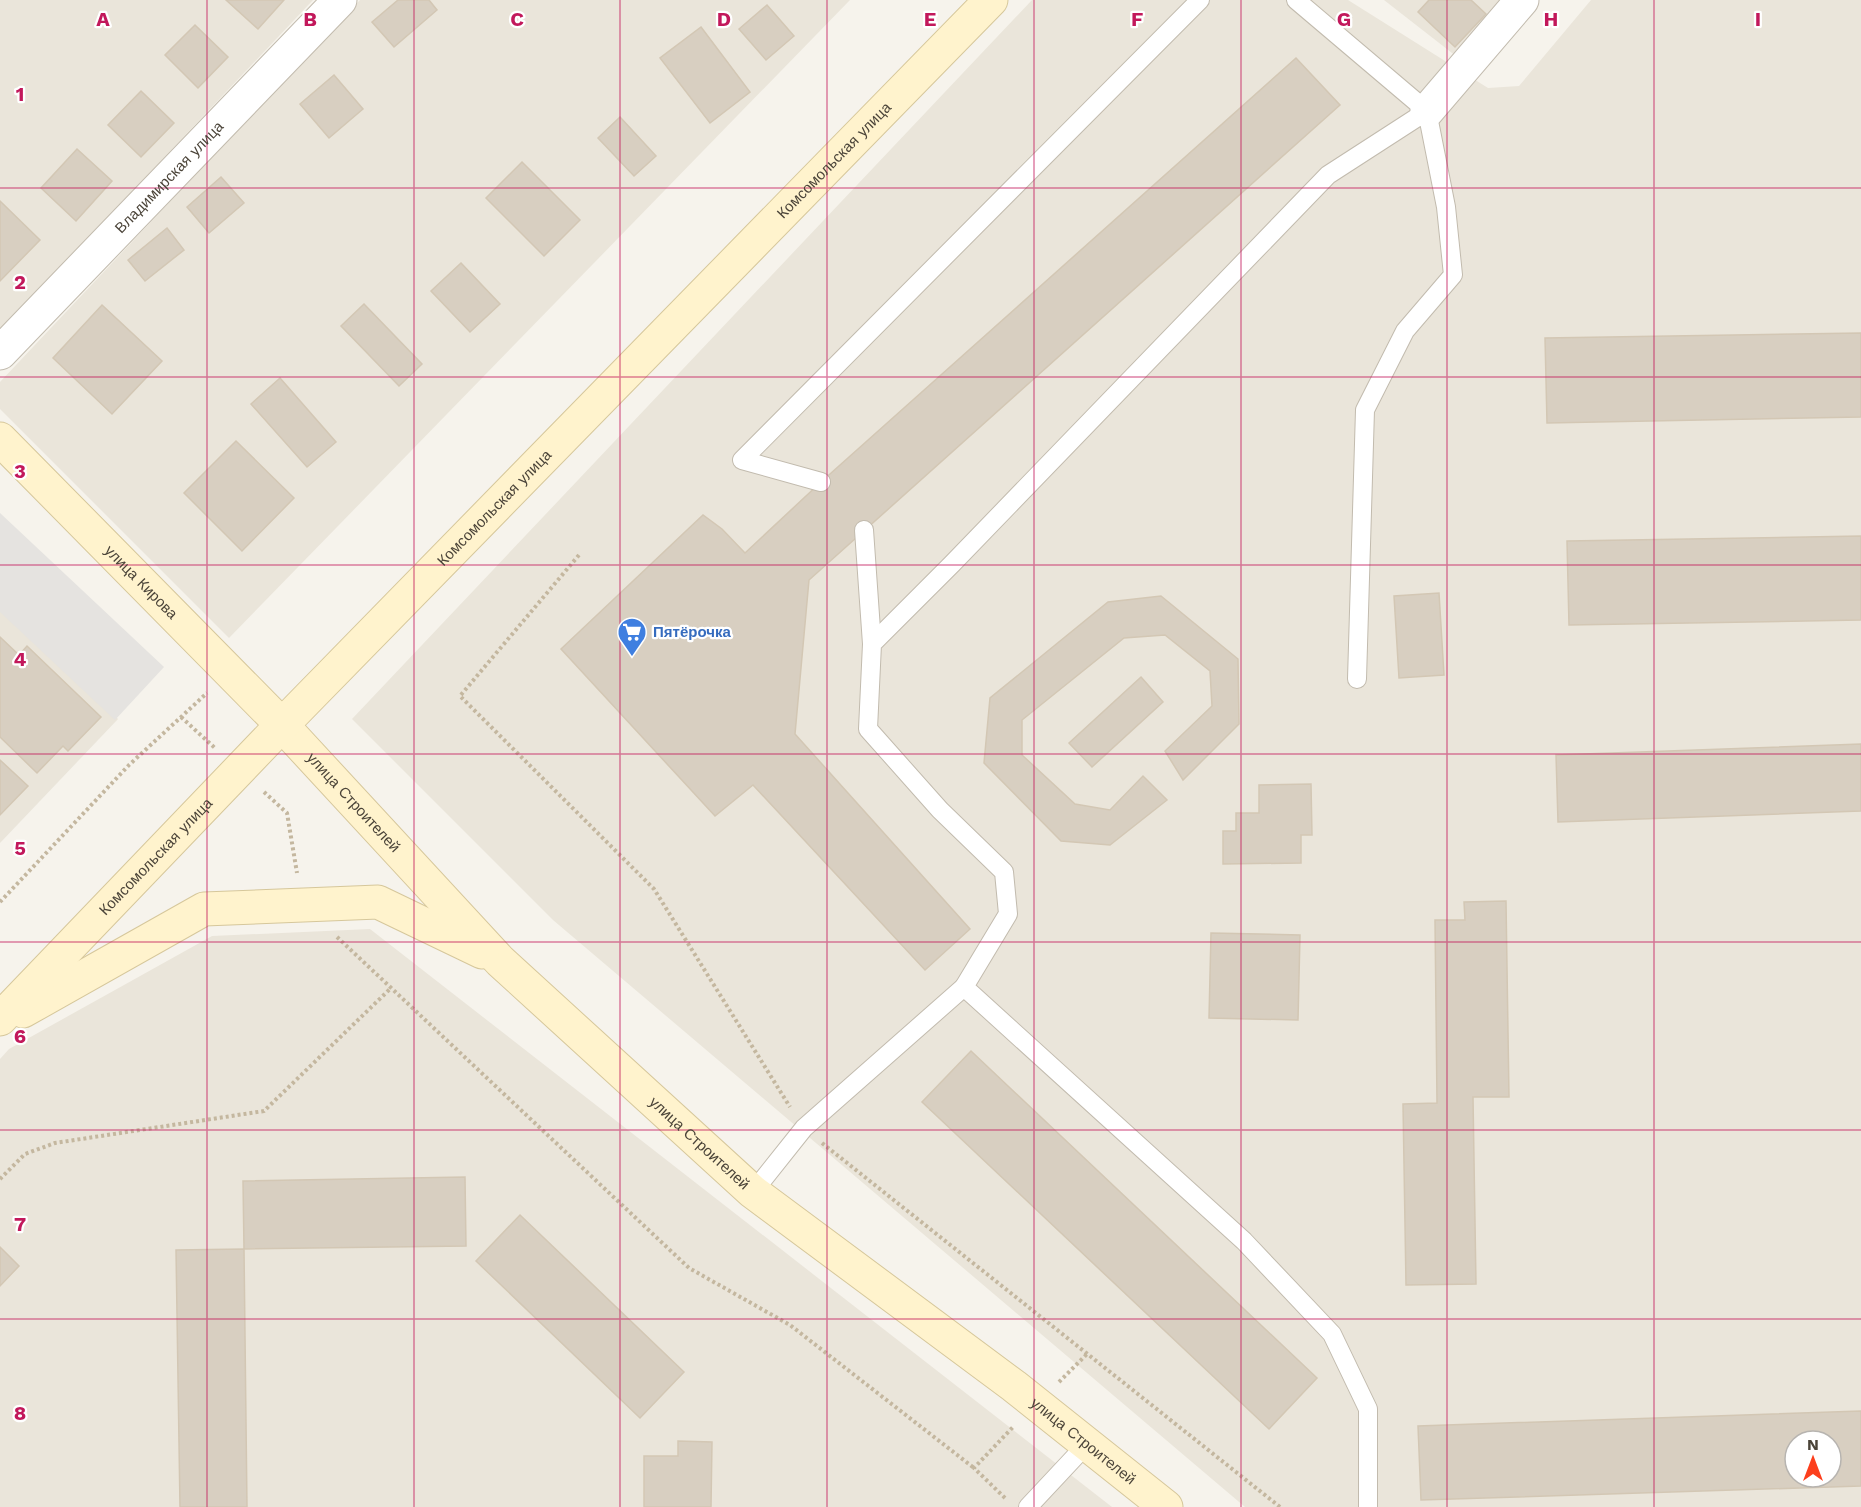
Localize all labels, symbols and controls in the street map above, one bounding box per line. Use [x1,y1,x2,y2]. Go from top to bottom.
text: A [96,7,110,31]
text: B [303,7,317,31]
text: C [510,7,524,31]
text: D [717,7,731,31]
text: E [924,7,936,31]
text: F [1131,7,1143,31]
text: G [1337,7,1351,31]
text: H [1544,7,1558,31]
text: I [1755,7,1761,31]
text: 1 [16,82,24,106]
street label: Комсомольская улица [773,98,895,222]
street label: Владимирская улица [111,117,228,237]
text: 2 [14,270,26,294]
street label: Комсомольская улица [433,446,556,570]
text: 3 [14,459,26,483]
street label: улица Кирова [101,541,182,623]
supermarket icon: Пятёрочка [616,616,648,658]
place label: Пятёрочка [653,623,731,641]
text: 4 [14,647,27,671]
street label: улица Строителей [303,749,404,856]
street label: Комсомольская улица [95,794,217,919]
text: 5 [14,836,26,860]
text: 6 [14,1024,26,1048]
street label: улица Строителей [646,1093,753,1193]
text: 7 [14,1212,26,1236]
street label: улица Строителей [1027,1394,1139,1488]
text: 8 [14,1401,26,1425]
north arrow [1783,1429,1843,1489]
text: N [1807,1435,1819,1454]

